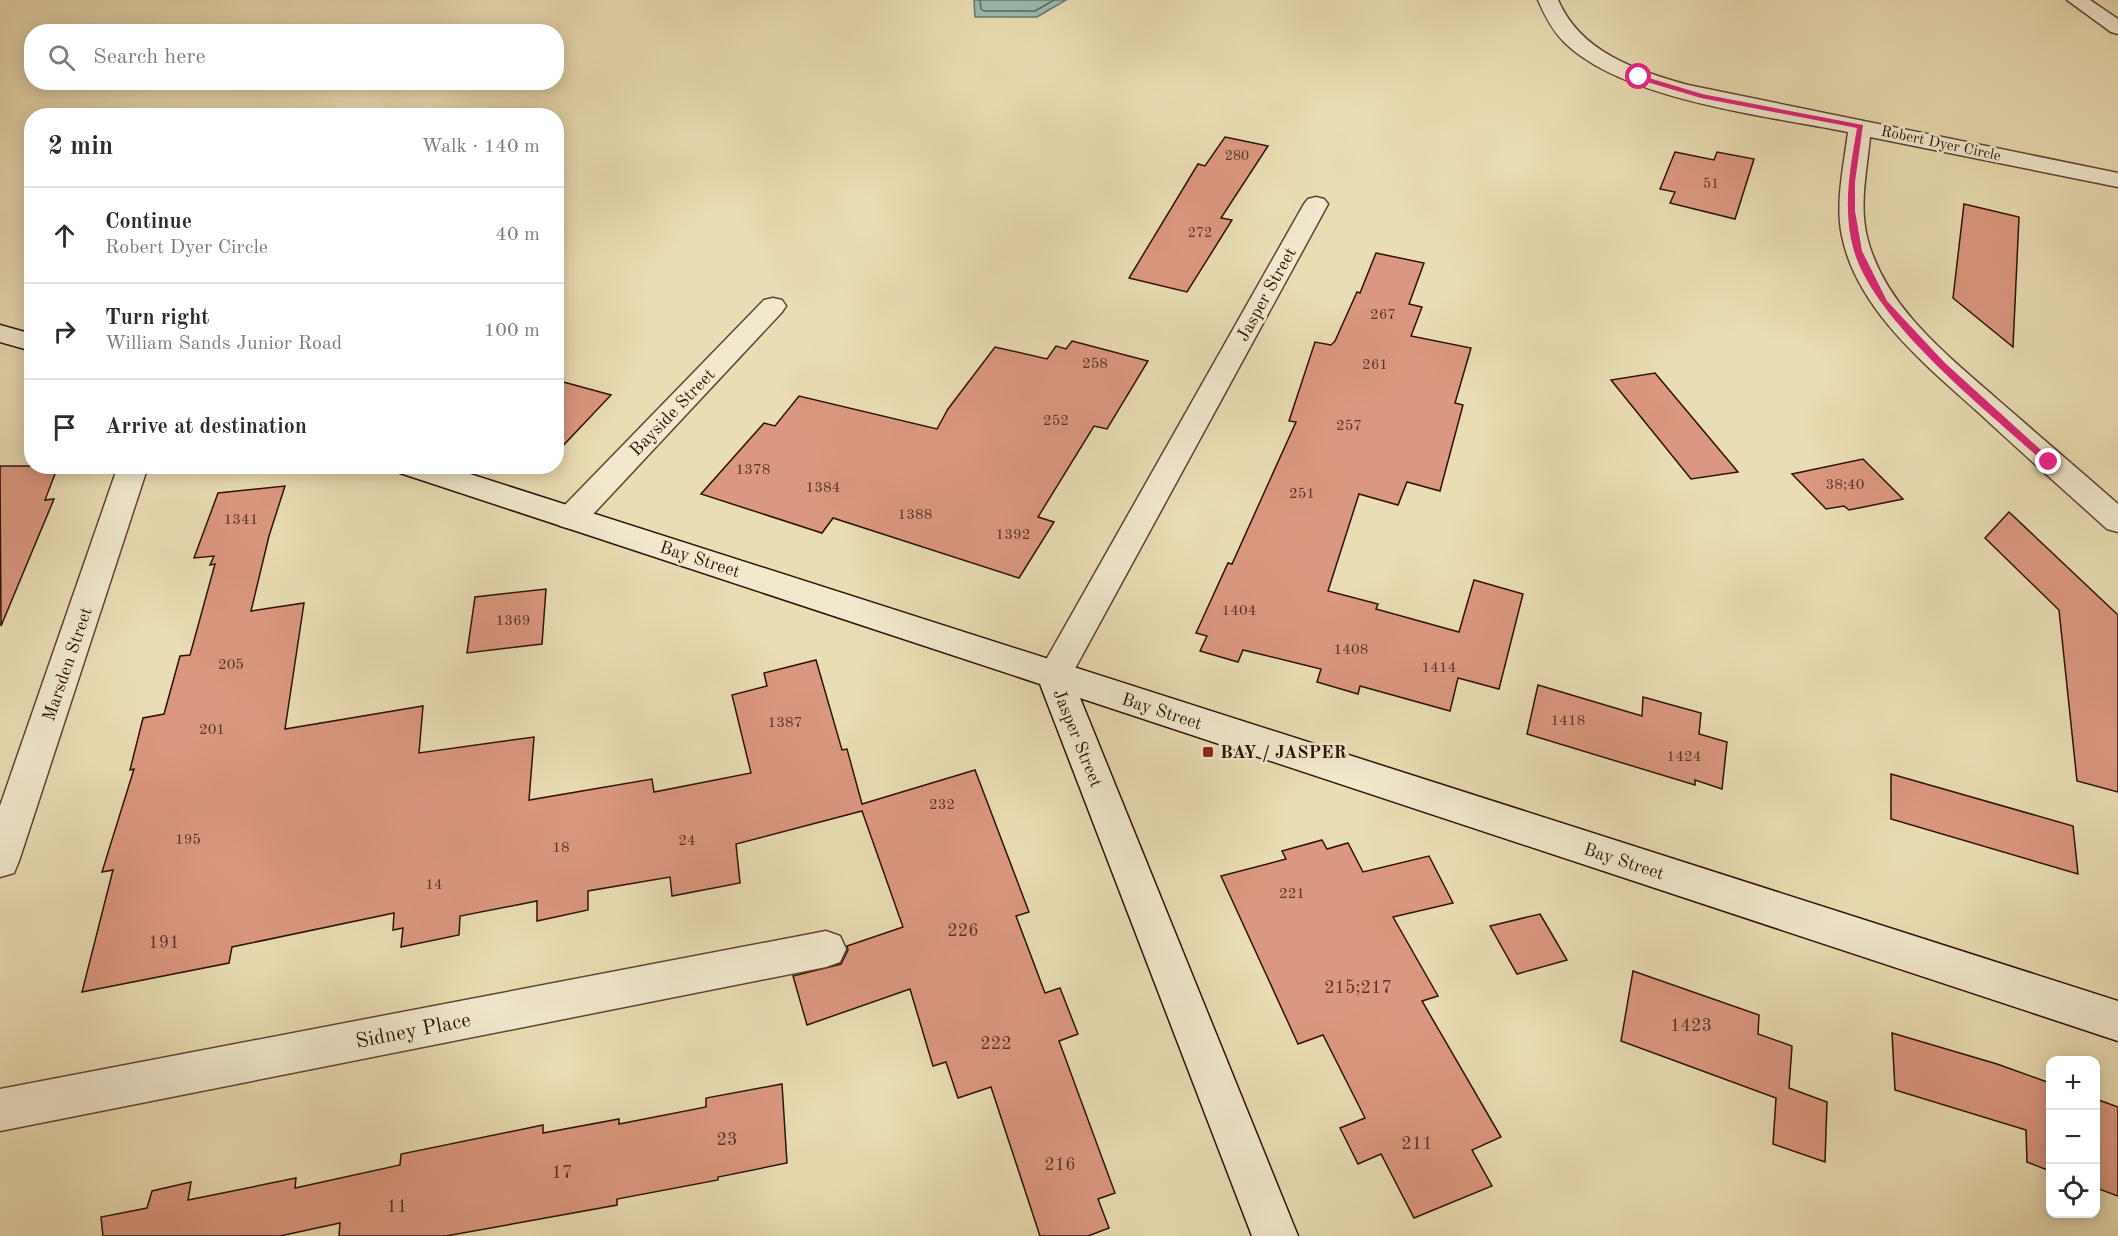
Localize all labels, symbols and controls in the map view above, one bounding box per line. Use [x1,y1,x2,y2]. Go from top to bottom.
search box [24,24,564,90]
icon: search [45,41,78,74]
text: Search here [93,46,206,68]
route start [1625,63,1651,89]
street label: Robert Dyer Circle [1879,124,2002,165]
text: 2 min [48,134,113,160]
text: Walk · 140 m [421,137,540,157]
house number: 280 [1225,149,1249,163]
house number: 51 [1703,177,1719,191]
text: Continue [105,211,192,233]
icon: ahead [48,219,81,252]
text: 40 m [495,225,540,245]
house number: 272 [1188,226,1212,240]
text: Robert Dyer Circle [105,238,268,258]
street label: Jasper Street [1234,245,1300,344]
text: Turn right [105,307,209,329]
house number: 267 [1370,308,1396,323]
icon: right [48,315,81,348]
text: 100 m [484,321,540,341]
text: William Sands Junior Road [105,334,342,354]
house number: 258 [1082,357,1108,372]
house number: 261 [1362,358,1388,373]
street label: Bayside Street [627,366,719,460]
icon: arrive [48,411,81,444]
house number: 252 [1043,414,1069,429]
text: Arrive at destination [105,416,307,438]
house number: 257 [1336,419,1362,434]
route end [2035,448,2061,474]
house number: 1378 [736,463,770,478]
house number: 38;40 [1825,478,1865,493]
house number: 1384 [806,481,840,496]
house number: 251 [1289,487,1315,502]
house number: 1388 [898,508,932,523]
house number: 1341 [224,513,258,528]
house number: 1392 [996,528,1030,543]
street label: Bay Street [657,539,742,581]
house number: 1404 [1222,604,1256,619]
street label: Marsden Street [40,605,96,724]
house number: 1369 [496,614,530,629]
house number: 1408 [1334,643,1368,658]
house number: 205 [218,658,244,673]
house number: 1414 [1422,661,1456,676]
street label: Jasper Street [1049,687,1105,790]
street label: Bay Street [1119,691,1204,733]
house number: 1418 [1551,714,1585,729]
house number: 1387 [768,716,802,731]
house number: 201 [199,723,225,738]
place label: BAY / JASPER [1220,744,1347,762]
marker: BAY / JASPER [1201,745,1215,759]
house number: 1424 [1667,750,1701,765]
house number: 232 [929,798,955,813]
house number: 195 [175,833,201,848]
house number: 24 [678,834,696,849]
house number: 18 [552,841,570,856]
street label: Bay Street [1581,841,1666,883]
house number: 14 [425,878,443,893]
house number: 221 [1279,887,1305,902]
house number: 226 [947,922,979,940]
house number: 191 [148,934,180,952]
house number: 215;217 [1324,979,1392,997]
street label: Sidney Place [354,1010,473,1053]
house number: 1423 [1670,1017,1712,1035]
house number: 222 [980,1035,1012,1053]
map controls [2046,1056,2100,1218]
button: + [2046,1056,2100,1110]
button: − [2046,1110,2100,1164]
house number: 23 [717,1131,737,1149]
house number: 211 [1401,1135,1433,1153]
house number: 216 [1044,1156,1076,1174]
house number: 17 [552,1164,572,1182]
button: locate [2046,1164,2100,1218]
house number: 11 [387,1198,407,1216]

